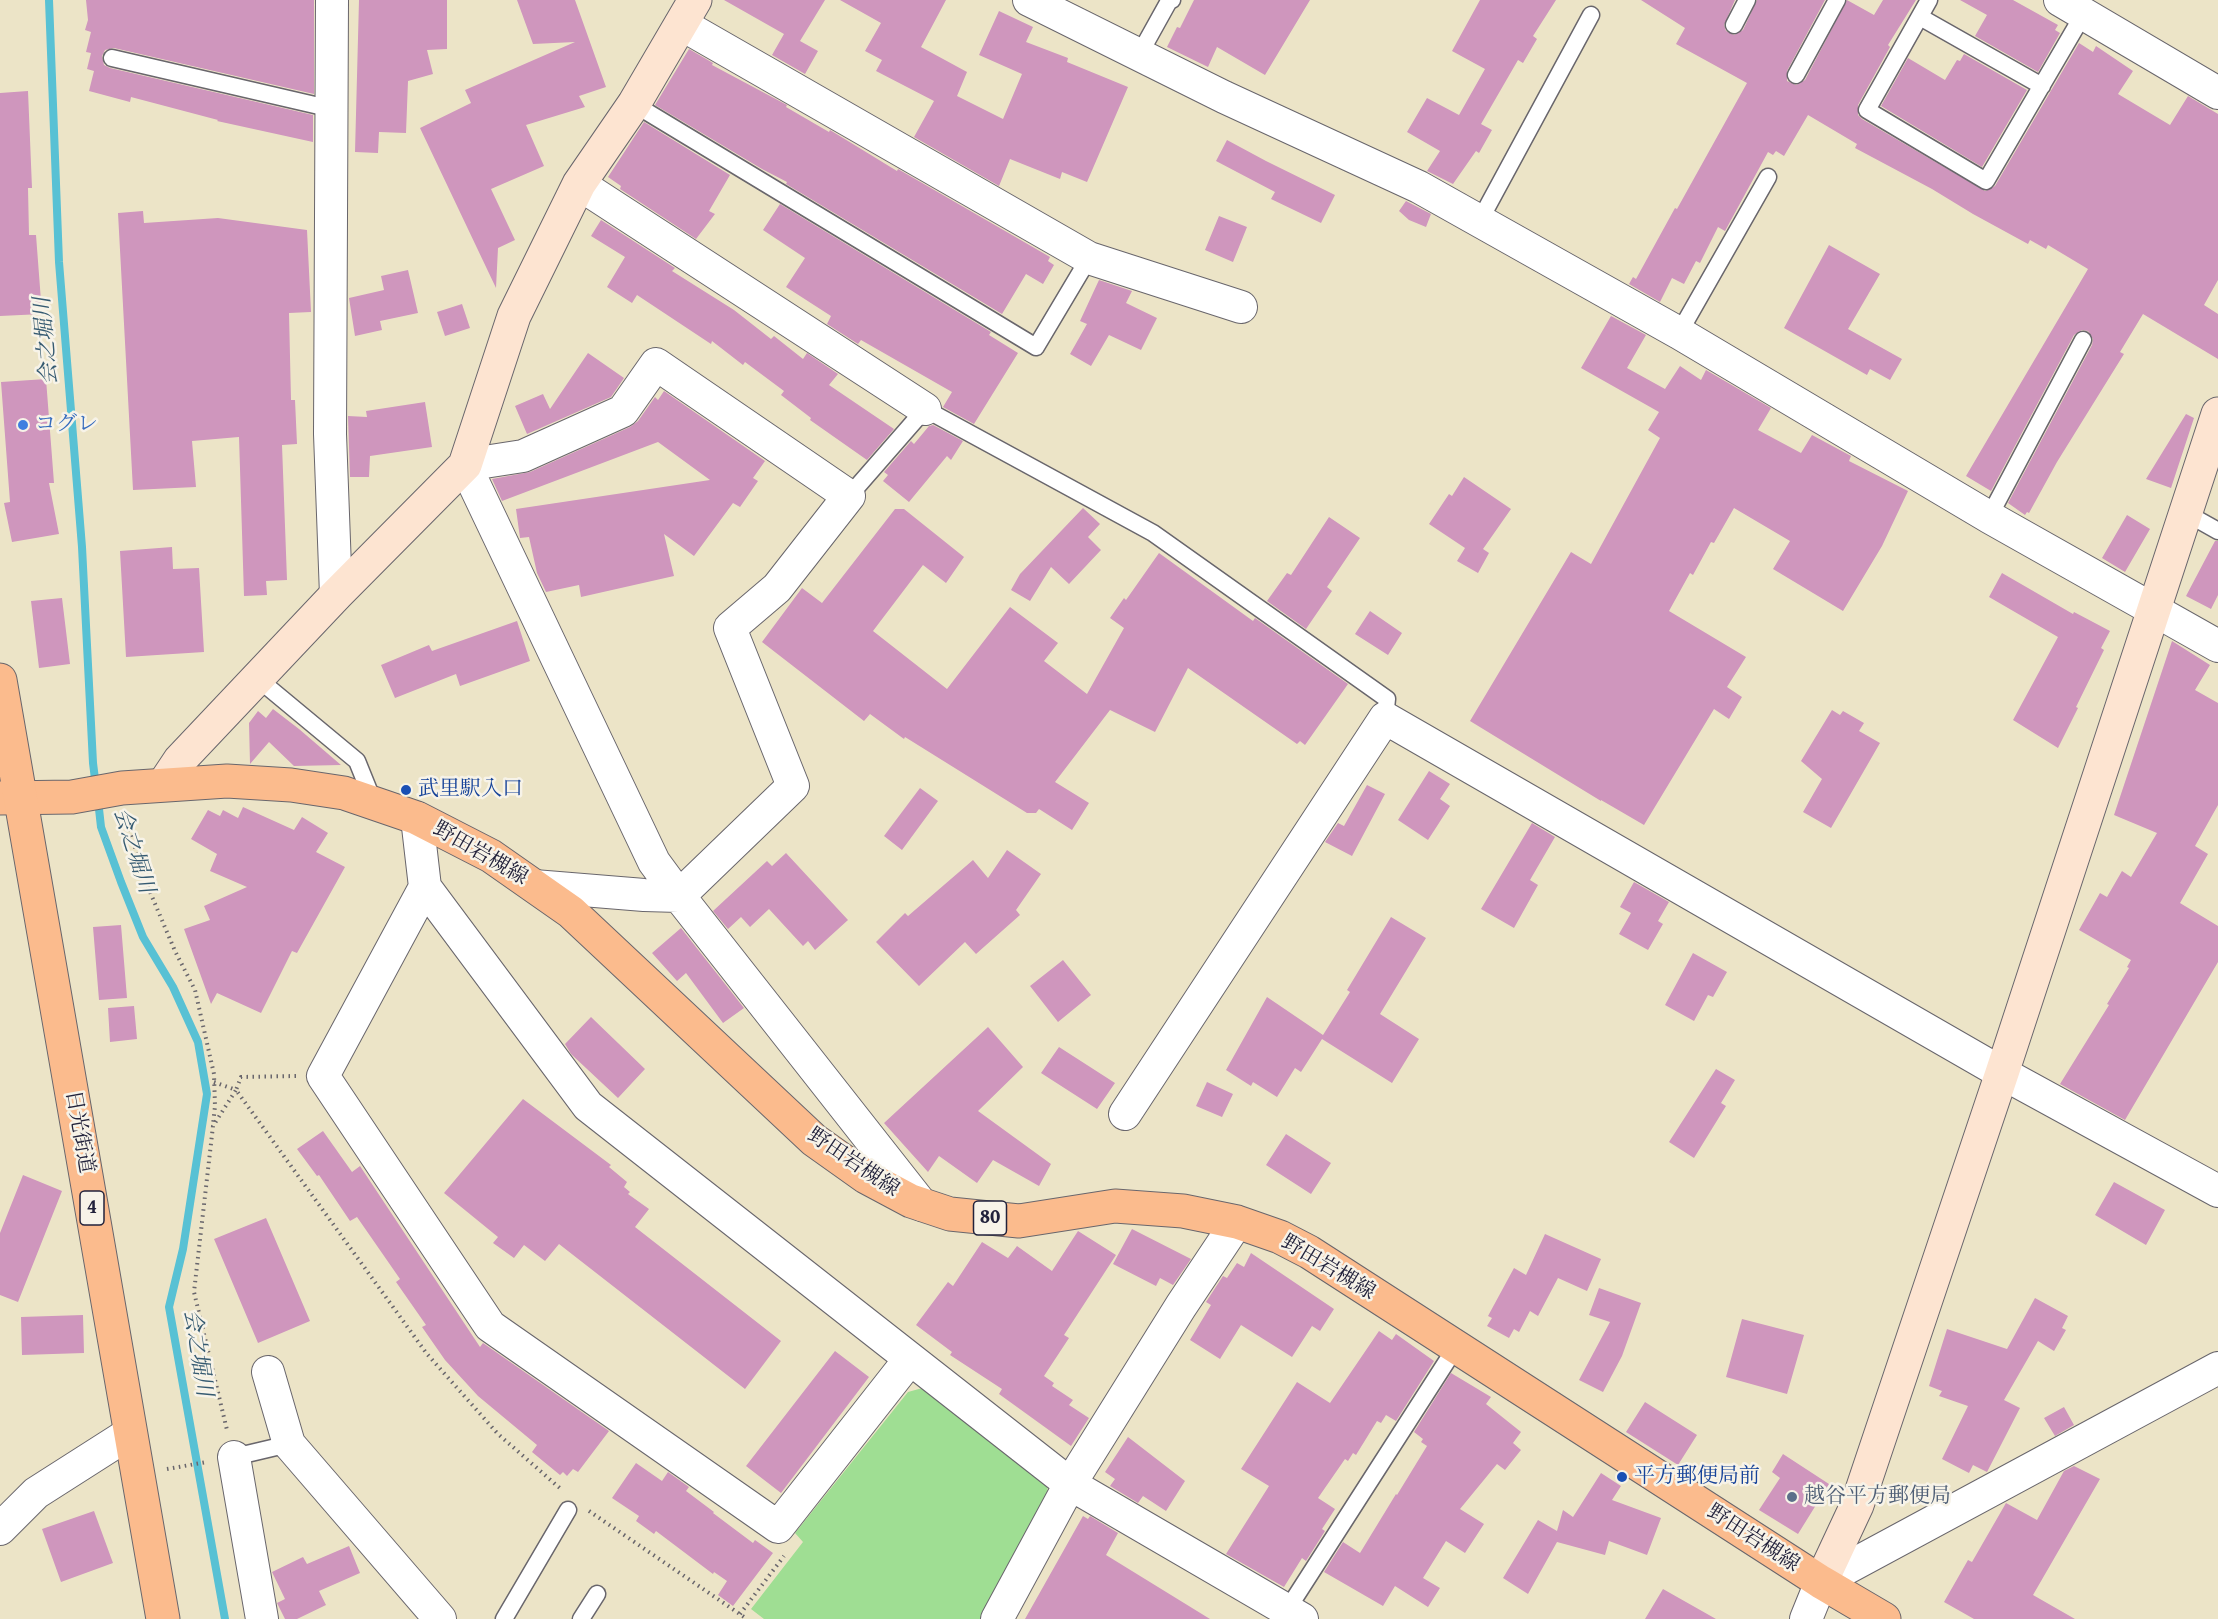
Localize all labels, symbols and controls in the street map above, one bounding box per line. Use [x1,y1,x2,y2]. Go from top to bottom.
water label: 会之堀川 [30,296,64,386]
place label: コグレ [35,412,98,438]
marker: コグレ [16,418,30,432]
place label: 武里駅入口 [418,777,523,803]
marker: 武里駅入口 [399,783,413,797]
water label: 会之堀川 [107,805,159,897]
street label: 野田岩槻線 [428,817,532,891]
street label: 日光街道 [59,1088,99,1176]
street label: 野田岩槻線 [802,1123,904,1203]
road number: 4 [80,1191,104,1225]
road number: 80 [974,1201,1006,1235]
street label: 野田岩槻線 [1277,1230,1379,1306]
water label: 会之堀川 [177,1307,217,1399]
place label: 平方郵便局前 [1634,1464,1760,1490]
marker: 平方郵便局前 [1615,1470,1629,1484]
place label: 越谷平方郵便局 [1804,1484,1951,1510]
marker: 越谷平方郵便局 [1785,1490,1799,1504]
street label: 野田岩槻線 [1702,1500,1804,1578]

